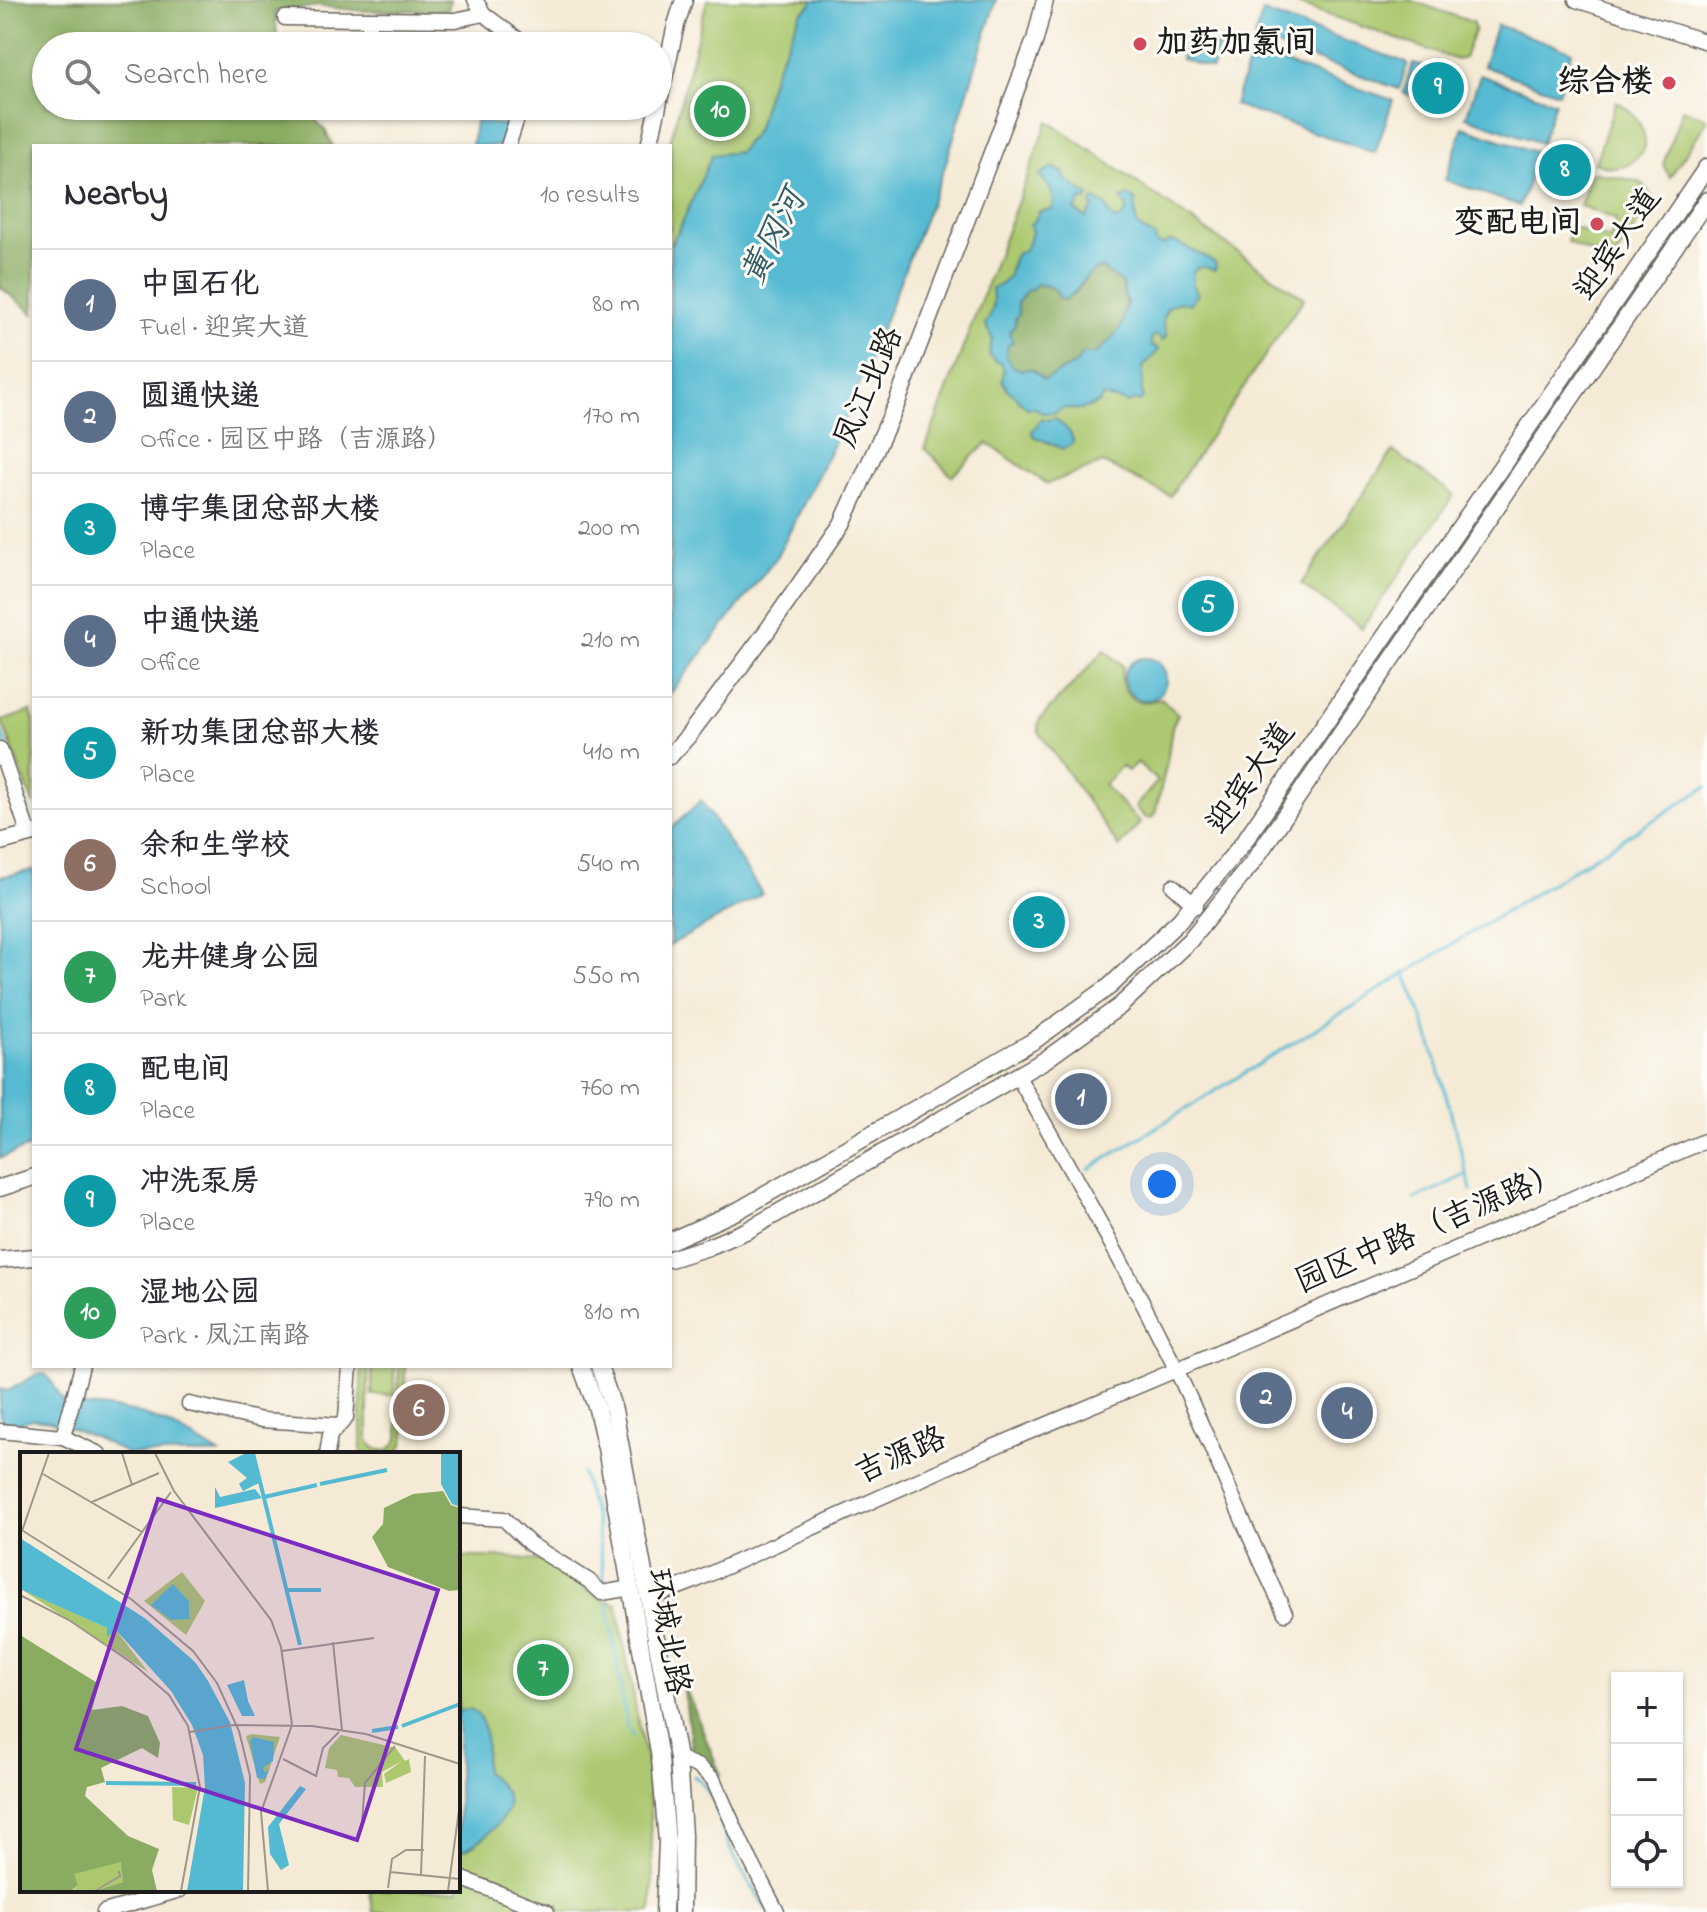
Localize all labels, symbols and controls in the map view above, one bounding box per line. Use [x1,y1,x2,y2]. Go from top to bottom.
place label: 加药加氯间 [1156,21,1316,68]
search box [32,32,672,120]
marker: 加药加氯间 [1131,35,1149,53]
icon: search [60,54,104,98]
text: Search here [124,54,268,98]
pin: 9 [1412,58,1464,118]
place label: 综合楼 [1557,60,1653,107]
marker: 综合楼 [1660,74,1678,92]
pin: 10 [694,81,746,141]
pin: 8 [1539,140,1591,200]
text: Nearby [64,171,168,221]
text: 10 results [540,177,640,215]
water label: 黄冈河 [730,177,823,295]
street label: 迎宾大道 [1564,179,1674,311]
place label: 变配电间 [1453,201,1581,248]
marker: 变配电间 [1588,215,1606,233]
text: 中国石化 [140,264,260,308]
text: 1 [86,286,94,324]
text: 80 m [592,286,640,324]
text: Fuel · 迎宾大道 [140,310,308,348]
street label: 凤江北路 [823,320,917,456]
text: 圆通快递 [140,376,260,420]
text: 2 [84,398,96,436]
text: 170 m [583,398,640,436]
text: Office · 园区中路（吉源路） [140,422,453,460]
text: 博宇集团总部大楼 [140,489,380,533]
text: 3 [85,510,95,548]
text: 200 m [578,510,640,548]
text: Place [140,533,195,571]
pin: 5 [1182,576,1234,636]
text: 中通快递 [140,601,260,645]
text: 4 [85,622,95,660]
text: 210 m [581,622,640,660]
text: Office [140,645,200,683]
text: 新功集团总部大楼 [140,713,380,757]
street label: 迎宾大道 [1196,713,1308,845]
text: 5 [83,734,97,772]
text: 410 m [583,734,640,772]
text: Place [140,757,195,795]
text: 余和生学校 [140,825,290,869]
text: 6 [84,846,96,884]
text: 540 m [577,846,640,884]
text: School [140,869,211,907]
pin: 3 [1013,892,1065,952]
text: 龙井健身公园 [140,937,320,981]
text: 7 [85,958,95,996]
text: 550 m [572,958,640,996]
text: Park [140,981,187,1019]
text: 配电间 [140,1049,230,1093]
pin: 1 [1055,1069,1107,1129]
text: 8 [85,1070,95,1108]
text: 760 m [580,1070,640,1108]
text: Place [140,1093,195,1131]
street label: 园区中路（吉源路） [1288,1151,1572,1307]
text: 冲洗泵房 [140,1161,260,1205]
your location [1142,1164,1182,1204]
text: 9 [86,1182,94,1220]
text: 790 m [584,1182,640,1220]
text: Place [140,1205,195,1243]
text: 湿地公园 [140,1272,260,1316]
text: 10 [80,1294,100,1332]
text: 810 m [584,1294,640,1332]
text: Park · 凤江南路 [140,1318,310,1356]
pin: 2 [1240,1368,1292,1428]
pin: 6 [393,1380,445,1440]
pin: 4 [1321,1383,1373,1443]
street label: 吉源路 [848,1416,954,1498]
inset map [20,1452,460,1892]
street label: 环城北路 [632,1565,700,1699]
pin: 7 [517,1640,569,1700]
map controls [1611,1672,1683,1888]
button: + [1611,1672,1683,1744]
button: − [1611,1744,1683,1816]
button: locate [1611,1816,1683,1888]

